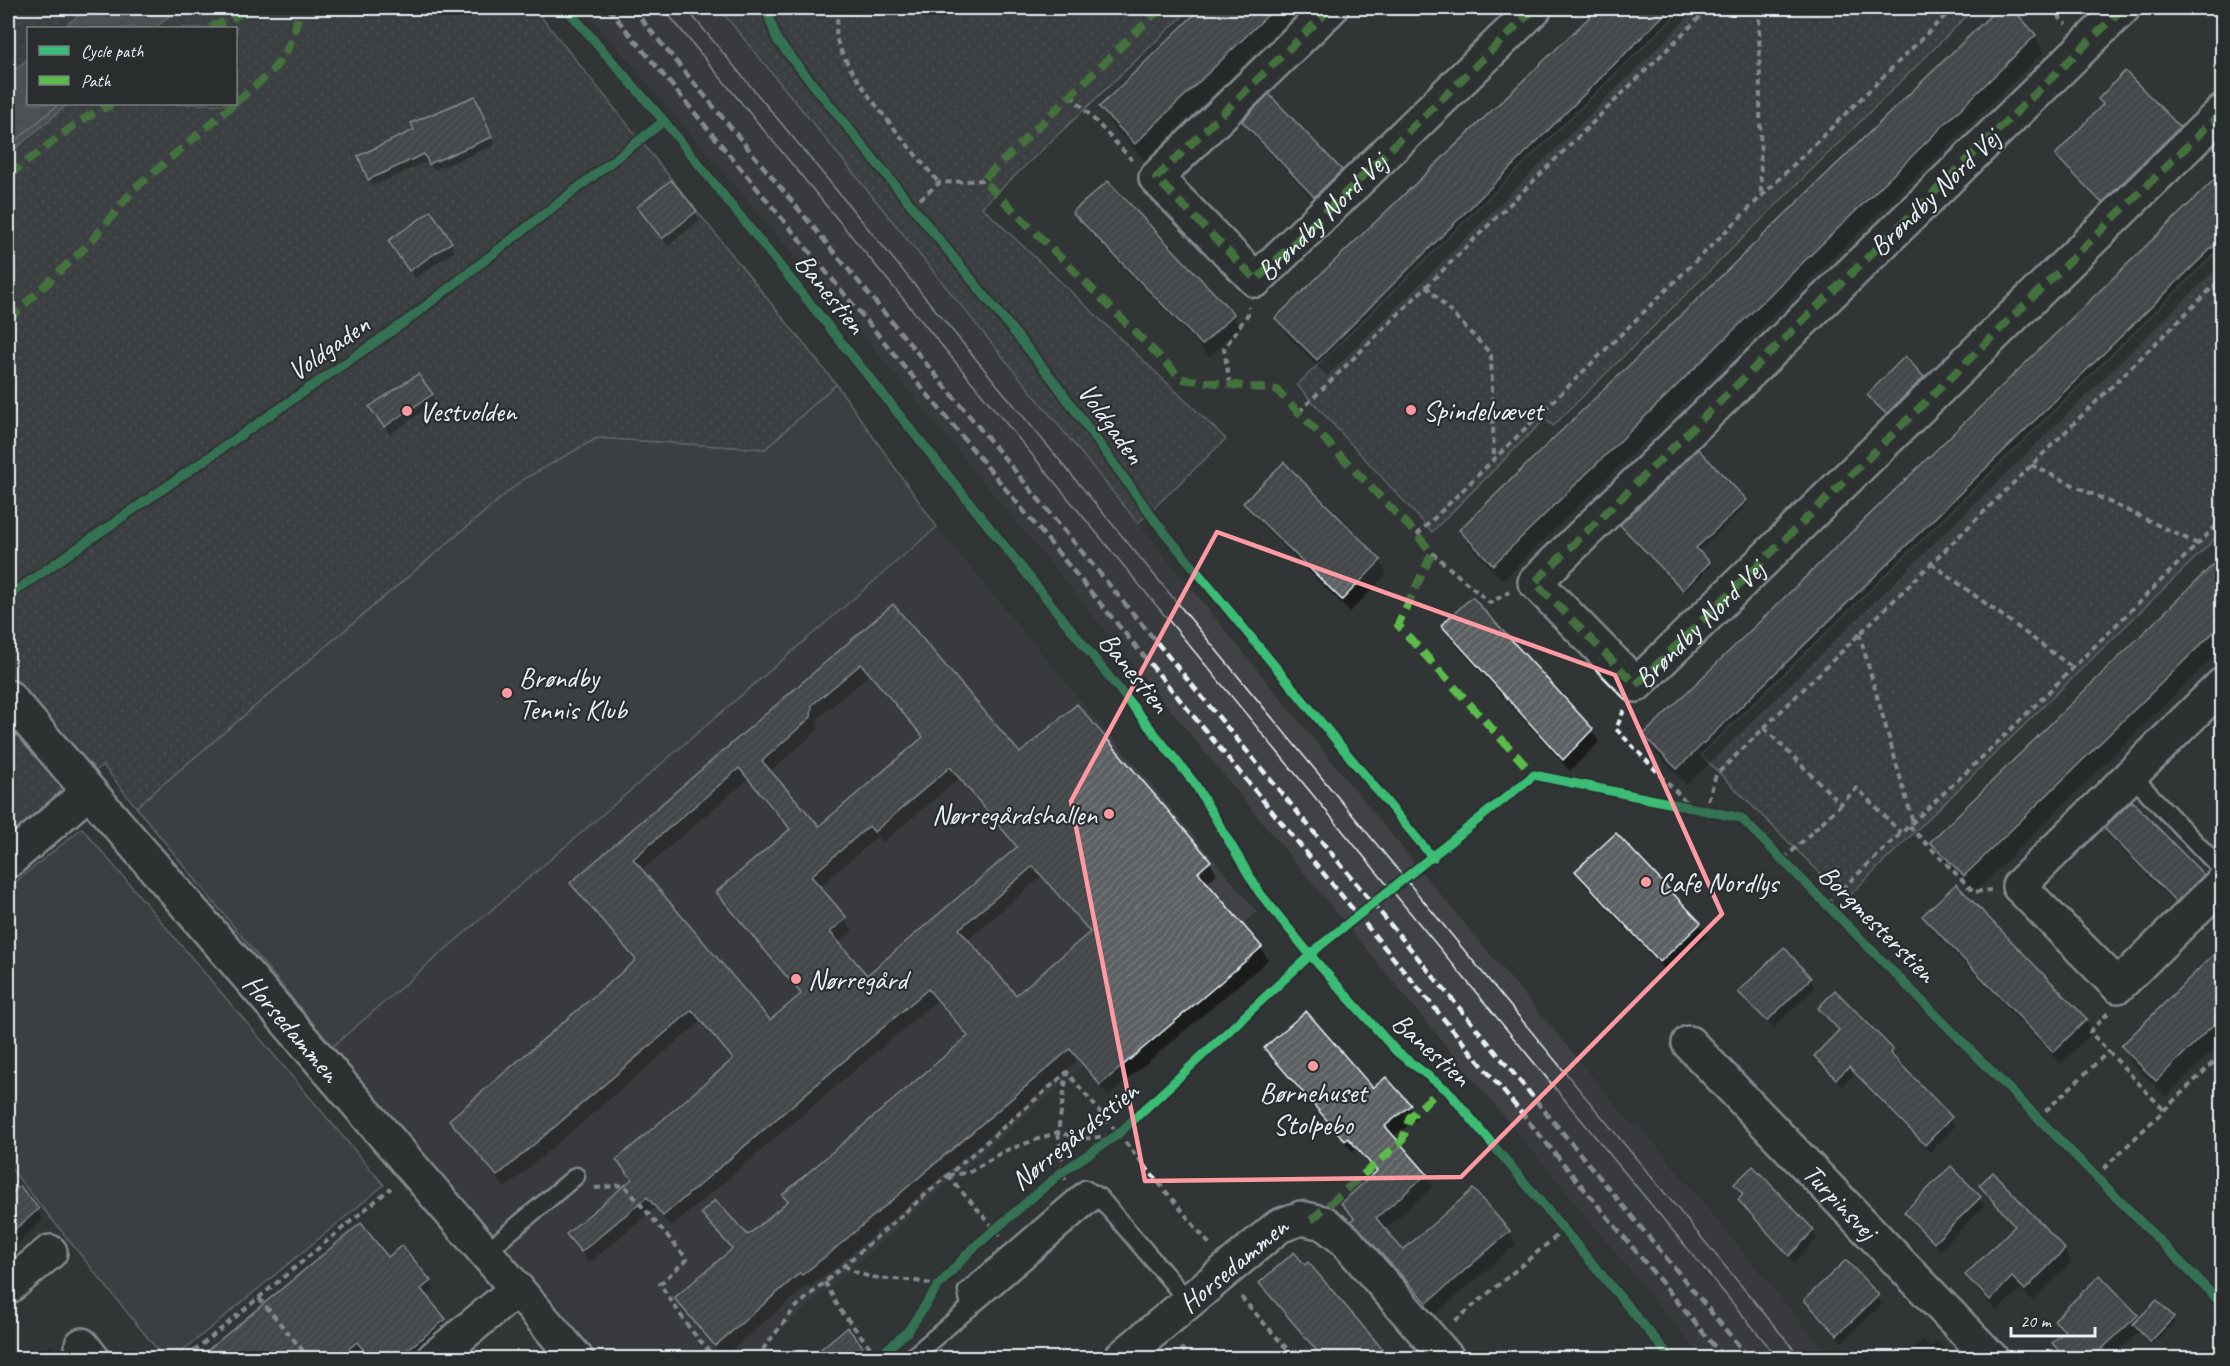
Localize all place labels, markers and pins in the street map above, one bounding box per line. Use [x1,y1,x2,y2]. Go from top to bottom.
place label: Spindelvævet [1423,393,1546,428]
place label: Vestvolden [419,394,518,429]
marker: Spindelvævet [1404,403,1418,417]
marker: Vestvolden [400,404,414,418]
place label: Brøndby Tennis Klub [519,660,628,727]
marker: Brøndby Tennis Klub [500,686,514,700]
place label: Nørregårdshallen [932,797,1098,832]
marker: Nørregårdshallen [1102,807,1116,821]
place label: Cafe Nordlys [1658,865,1781,900]
marker: Cafe Nordlys [1639,875,1653,889]
place label: Nørregård [808,962,911,997]
marker: Nørregård [789,972,803,986]
marker: Børnehuset Stolpebo [1306,1059,1320,1073]
place label: Børnehuset Stolpebo [1259,1075,1369,1142]

